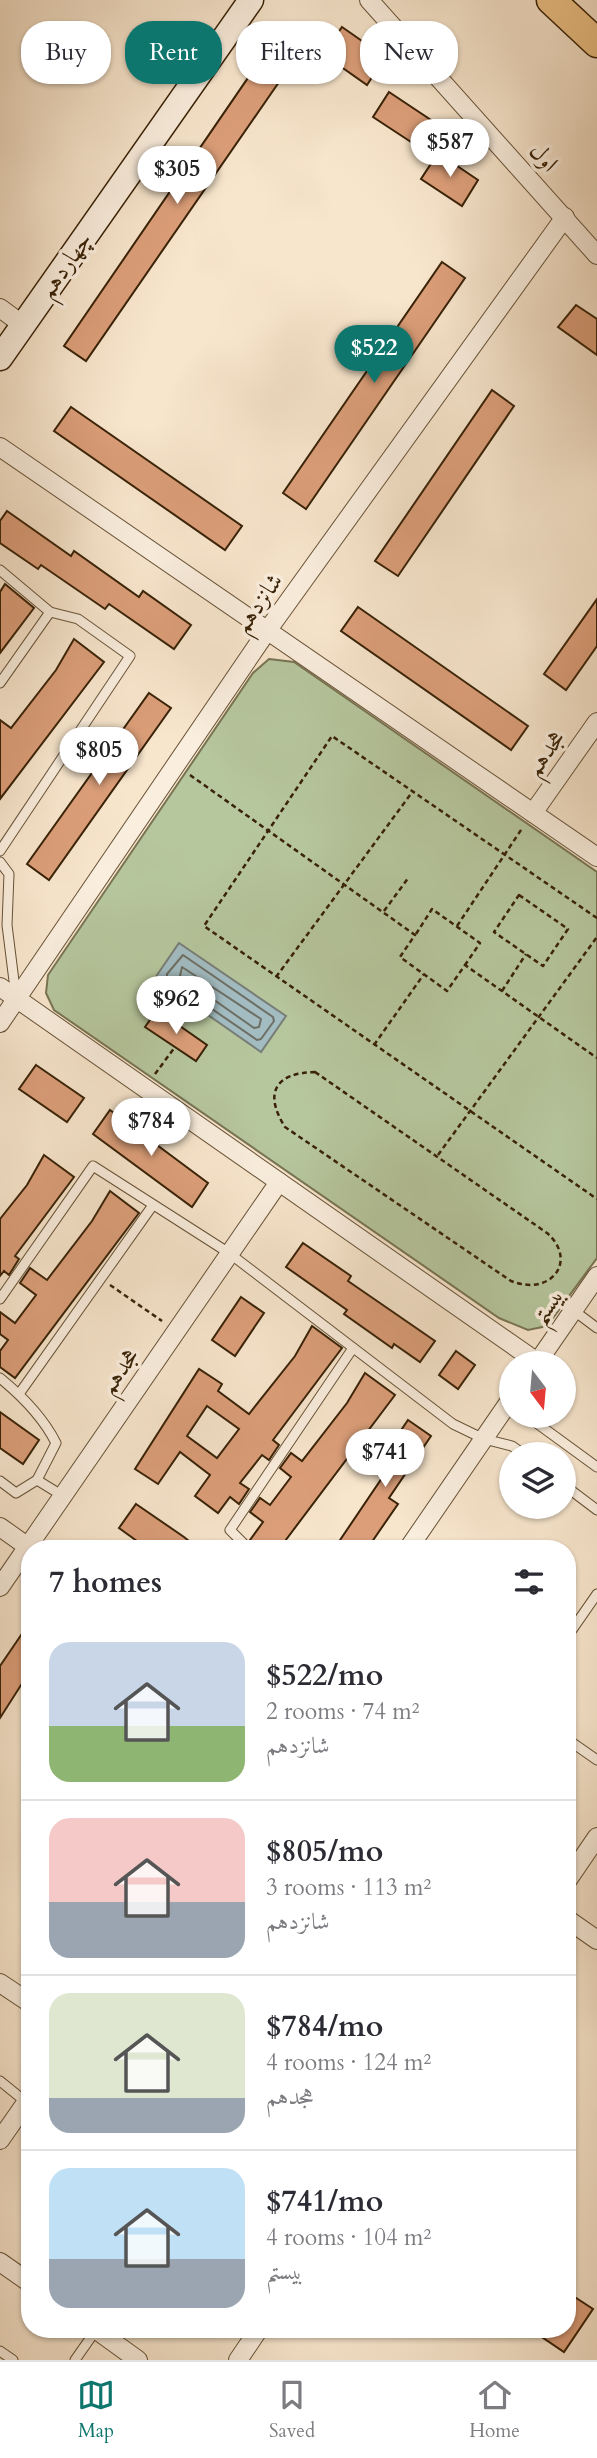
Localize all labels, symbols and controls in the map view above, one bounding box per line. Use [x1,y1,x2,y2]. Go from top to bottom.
chip: Buy [21,21,111,84]
chip: Rent [125,21,222,84]
chip: Filters [236,21,346,84]
chip: New [360,21,458,84]
pin: $587 [409,120,491,179]
text: $587 [426,126,474,157]
street label: اول [522,135,566,179]
pin: $305 [136,146,218,206]
text: $305 [153,153,201,184]
street label: چهاردهم [31,225,104,308]
pin: $522 [333,326,415,385]
text: $522 [350,332,398,363]
street label: شانزدهم [226,567,295,643]
street label: هجدهم [517,723,577,786]
pin: $805 [58,728,140,787]
text: $805 [75,734,123,765]
pin: $962 [135,976,217,1036]
text: $962 [152,983,200,1014]
pin: $784 [110,1098,192,1158]
text: $784 [127,1105,175,1136]
street label: بیستم [523,1281,578,1335]
street label: هجدهم [92,1341,151,1404]
north arrow [499,1351,576,1428]
map controls [499,1351,576,1519]
pin: $741 [344,1430,426,1489]
text: $741 [361,1436,409,1467]
button: layers [499,1442,576,1519]
text: 7 homes [49,1562,162,1603]
icon: filters [510,1563,548,1601]
text: $522/mo [266,1655,383,1696]
icon: home [105,1670,189,1754]
text: 2 rooms · 74 m² [266,1696,419,1727]
text: شانزدهم [266,1730,330,1761]
text: $805/mo [266,1831,383,1872]
icon: home [105,1846,189,1930]
text: 3 rooms · 113 m² [266,1872,431,1903]
text: شانزدهم [266,1906,330,1937]
text: $784/mo [266,2006,383,2047]
icon: home [105,2021,189,2105]
text: 4 rooms · 124 m² [266,2047,431,2078]
text: هجدهم [266,2081,314,2112]
text: $741/mo [266,2181,383,2222]
icon: home [105,2196,189,2280]
text: 4 rooms · 104 m² [266,2222,431,2253]
text: بیستم [266,2256,303,2287]
tab: Map [77,2376,115,2444]
tab: Saved [269,2376,315,2444]
tab: Home [469,2376,520,2444]

